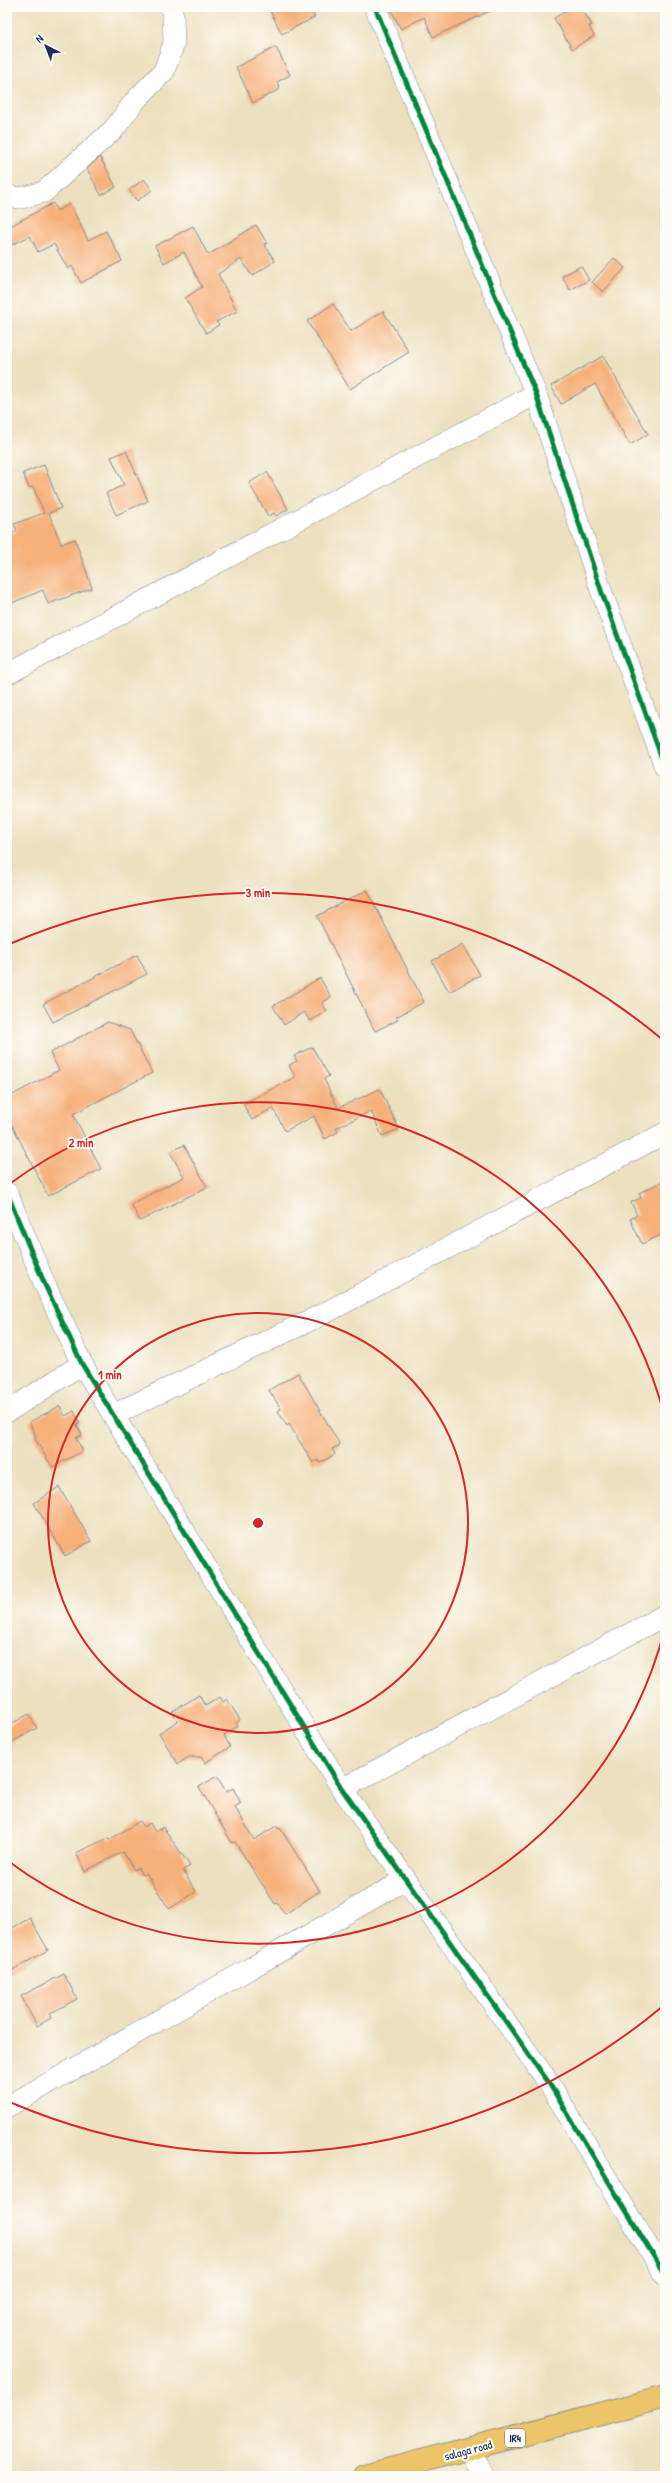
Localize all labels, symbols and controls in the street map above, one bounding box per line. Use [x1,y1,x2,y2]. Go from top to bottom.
north arrow [26,26,66,66]
text: N [32,31,46,46]
text: 3 min [246,884,271,901]
text: 2 min [69,1134,94,1151]
text: 1 min [98,1366,122,1383]
centre of rings [251,1516,265,1530]
road number: IR4 [505,2429,525,2447]
street label: salaga road [442,2435,494,2465]

